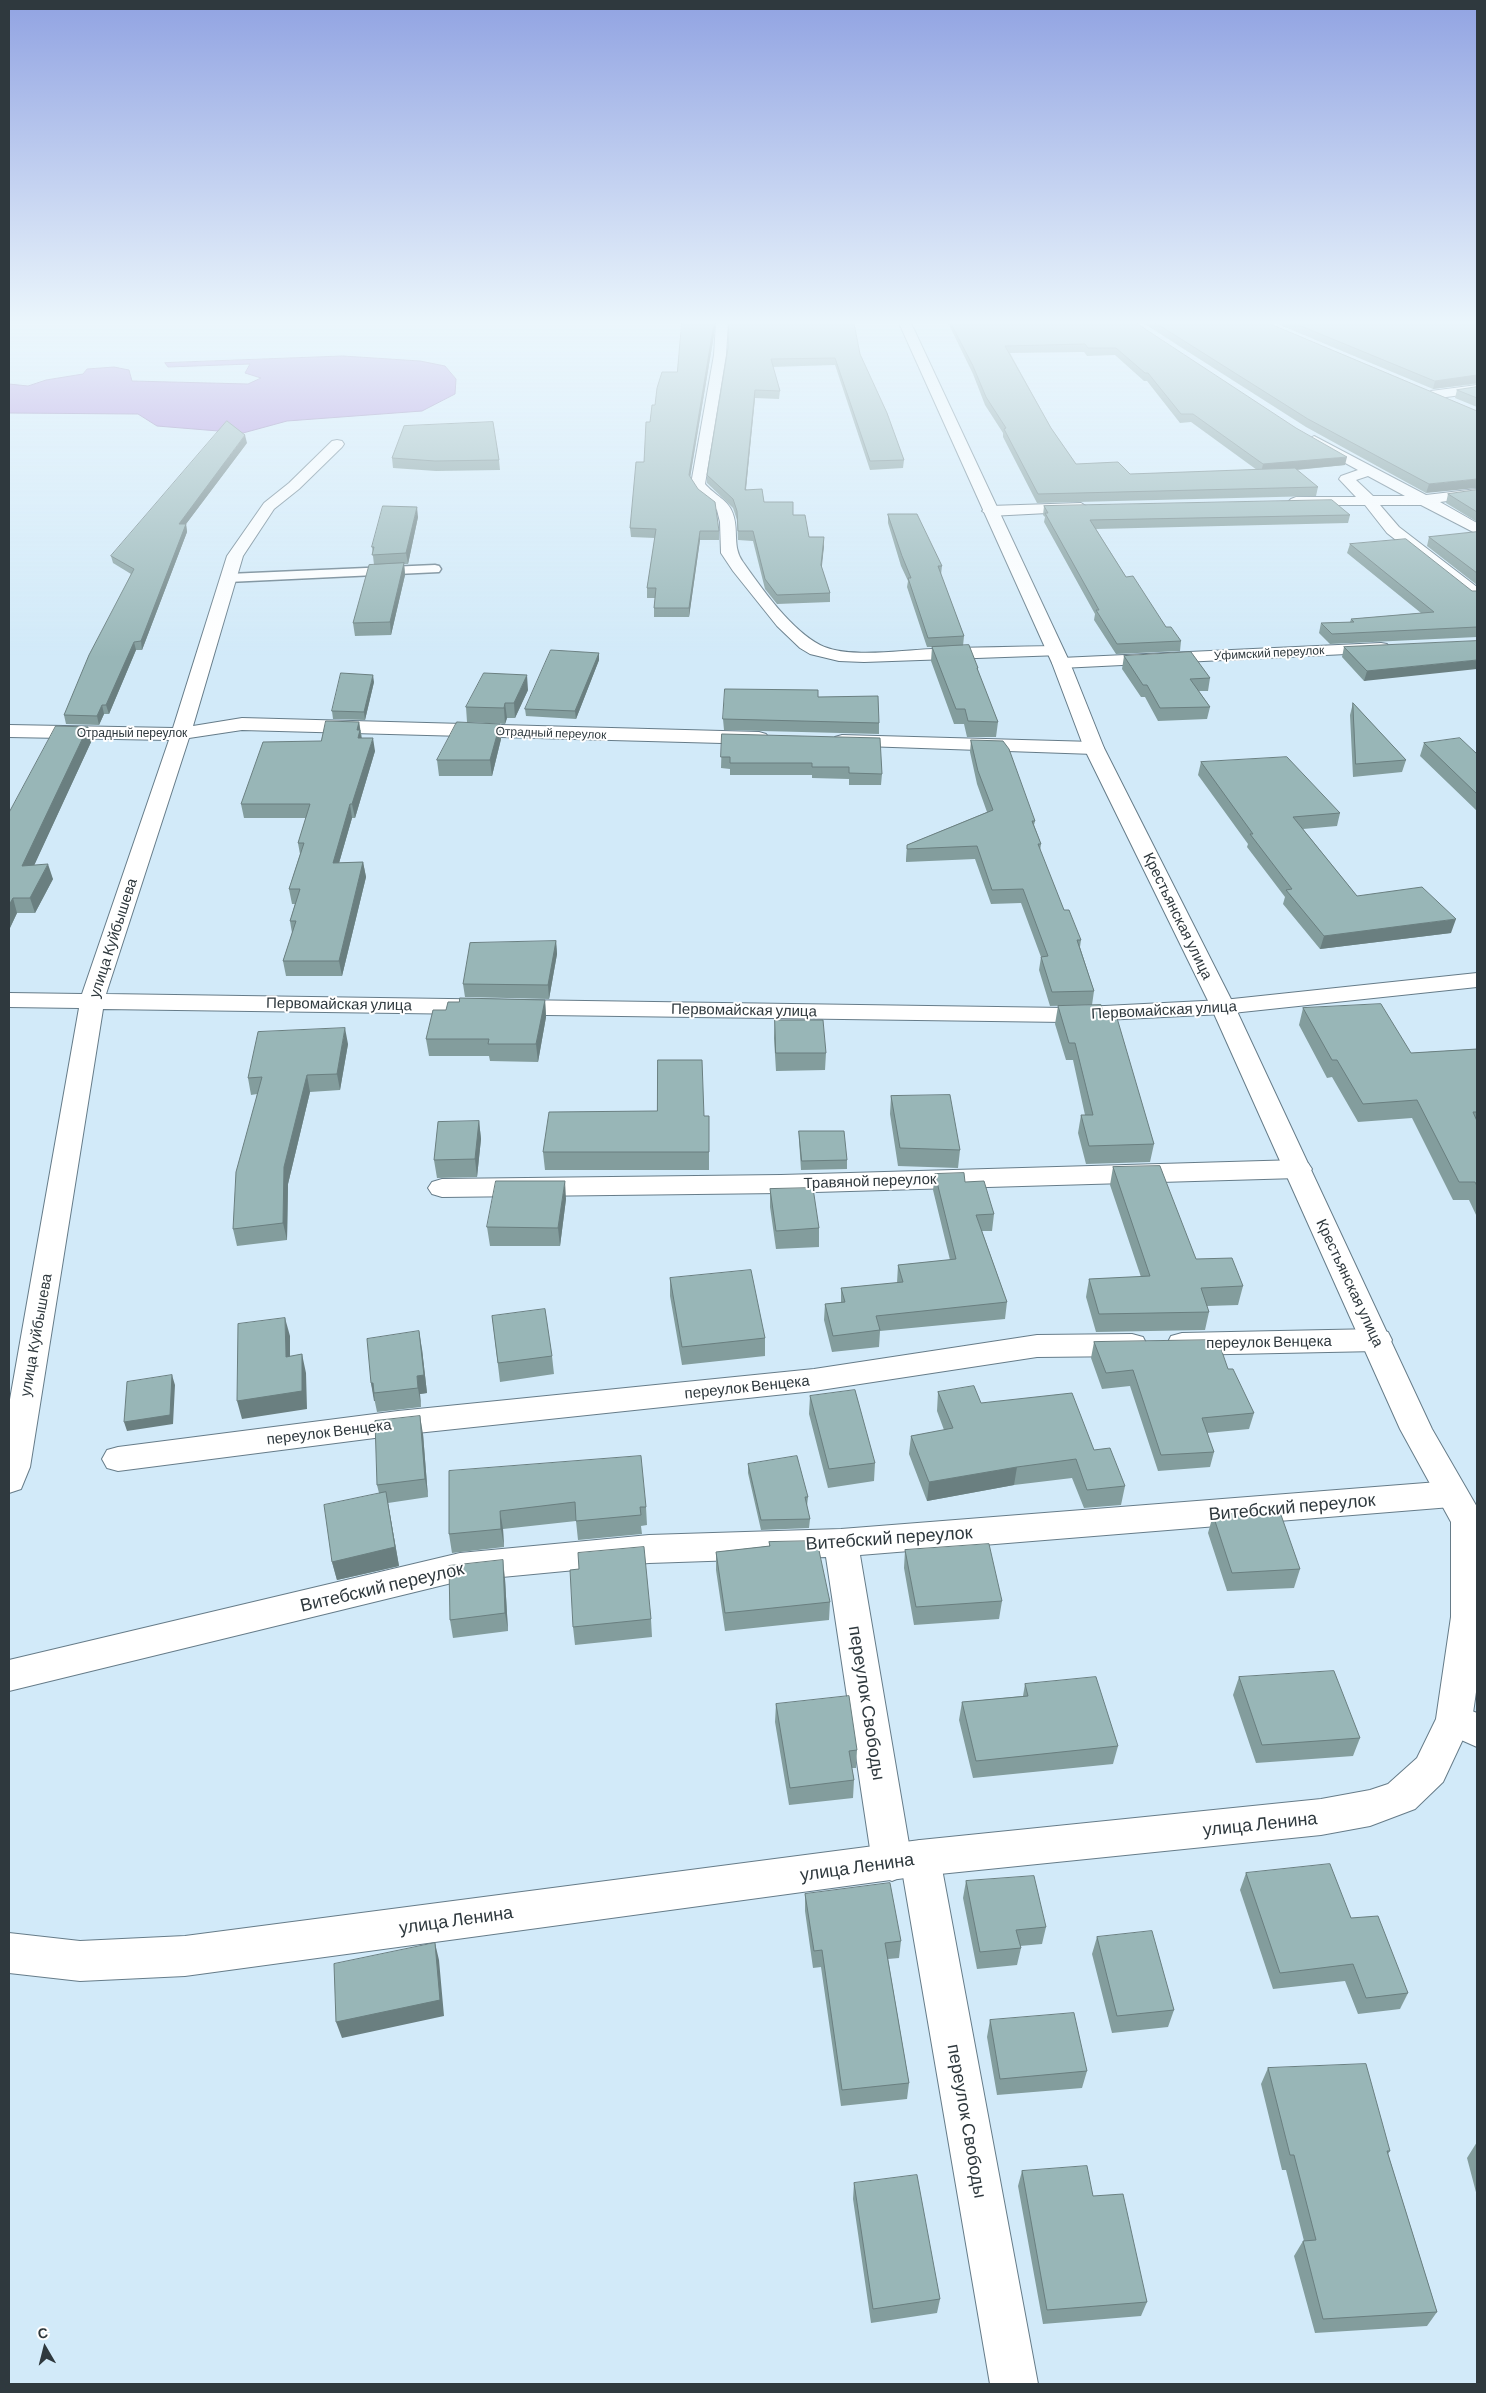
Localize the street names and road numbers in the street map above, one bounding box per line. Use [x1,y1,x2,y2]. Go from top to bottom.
street label: Уфимский переулок [1213,643,1325,663]
street label: Отрадный переулок [495,724,607,742]
street label: Отрадный переулок [77,726,187,740]
street label: Крестьянская улица [1139,850,1217,982]
street label: улица Куйбышева [85,876,141,1000]
street label: Первомайская улица [266,994,412,1014]
street label: Первомайская улица [1091,997,1237,1023]
street label: Первомайская улица [671,1000,817,1020]
street label: Травяной переулок [803,1170,937,1192]
street label: Крестьянская улица [1312,1216,1388,1350]
street label: улица Куйбышева [16,1272,56,1398]
street label: переулок Венцека [1206,1332,1332,1352]
street label: переулок Венцека [684,1371,810,1403]
street label: переулок Венцека [266,1415,392,1449]
street label: Витебский переулок [1208,1489,1376,1525]
street label: Витебский переулок [805,1521,973,1555]
street label: Витебский переулок [298,1558,466,1616]
street label: переулок Свободы [844,1624,890,1782]
street label: улица Ленина [1202,1807,1318,1841]
street label: улица Ленина [799,1848,915,1886]
street label: улица Ленина [398,1901,514,1939]
street label: переулок Свободы [943,2042,991,2200]

